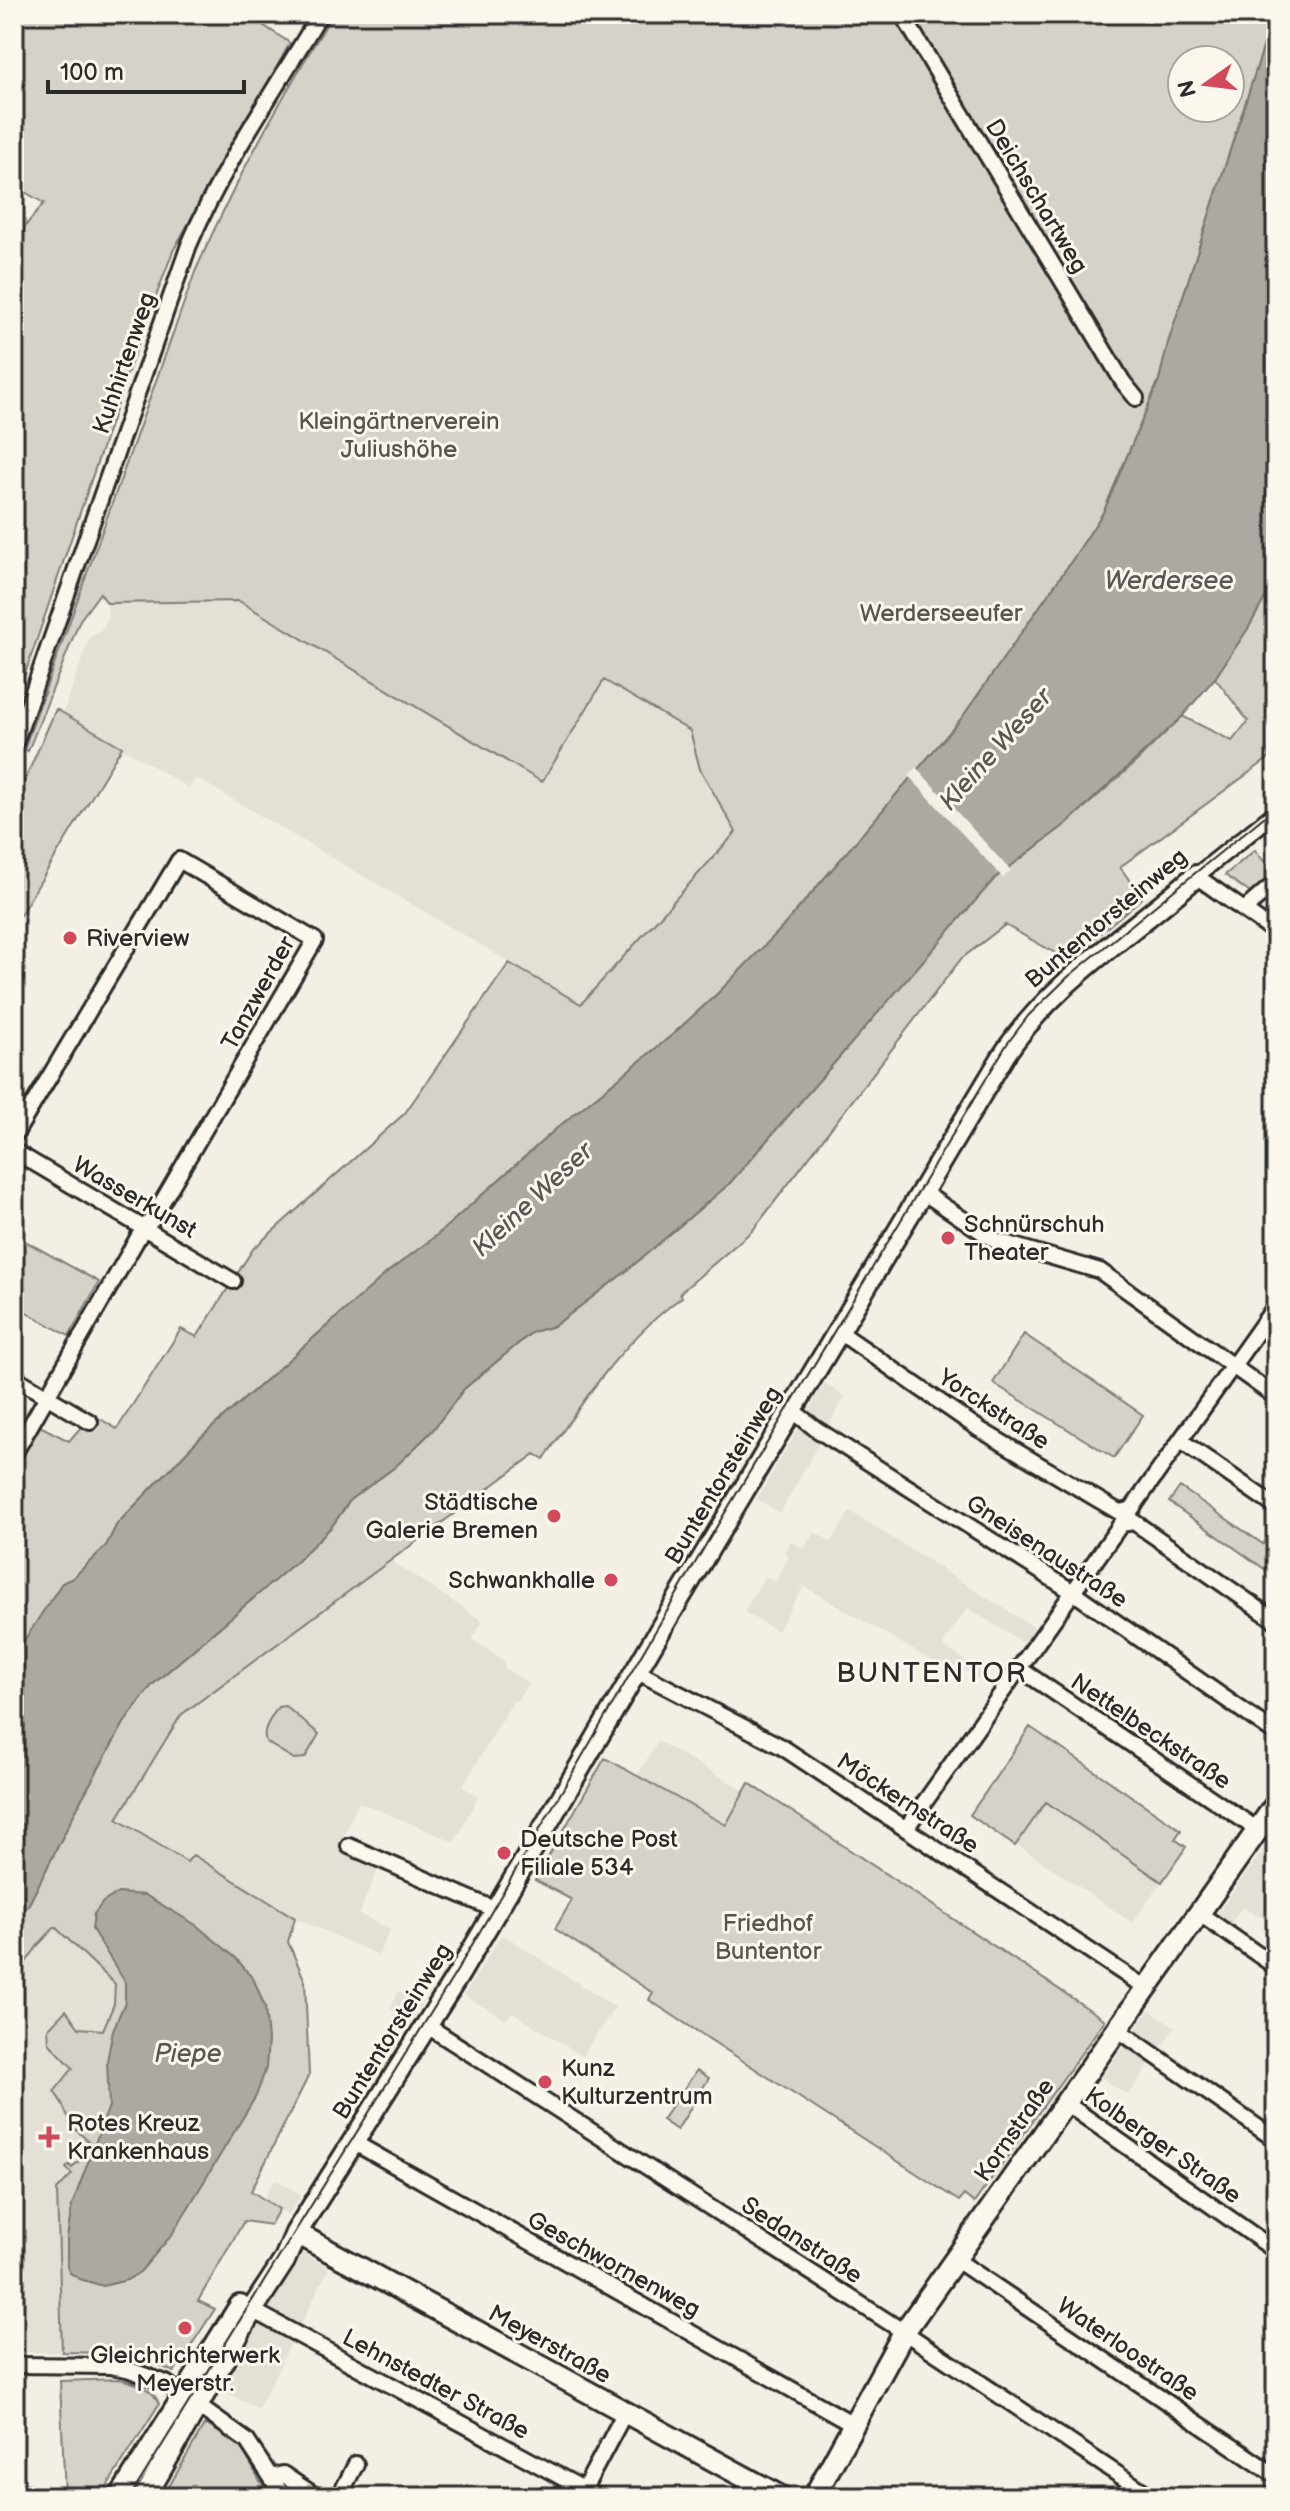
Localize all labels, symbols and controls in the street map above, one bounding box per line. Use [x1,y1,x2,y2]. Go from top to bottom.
scale bar [48,44,244,94]
north arrow [1166,44,1246,124]
text: 100 m [60,58,124,87]
text: N [1173,77,1203,100]
street label: Deichschartweg [979,114,1094,279]
street label: Kuhhirtenweg [87,289,162,438]
park label: Kleingärtnerverein Juliushöhe [298,407,500,464]
water label: Werdersee [1104,566,1234,597]
park label: Werderseeufer [860,599,1023,628]
water label: Kleine Weser [933,681,1060,818]
street label: Buntentorsteinweg [1019,842,1193,995]
place label: Riverview [86,924,189,953]
marker: Riverview [61,929,79,947]
street label: Tanzwerder [215,931,302,1055]
water label: Kleine Weser [466,1135,601,1264]
street label: Wasserkunst [68,1150,203,1245]
place label: Schnürschuh Theater [964,1210,1105,1267]
marker: Schnürschuh Theater [939,1229,957,1247]
street label: Yorckstraße [932,1362,1055,1456]
street label: Buntentorsteinweg [659,1381,788,1569]
place label: Städtische Galerie Bremen [366,1488,538,1545]
street label: Gneisenaustraße [961,1488,1133,1614]
marker: Städtische Galerie Bremen [545,1507,563,1525]
place label: Schwankhalle [448,1566,595,1595]
marker: Schwankhalle [602,1571,620,1589]
district label: BUNTENTOR [836,1657,1028,1690]
street label: Nettelbeckstraße [1065,1667,1236,1796]
street label: Möckernstraße [831,1747,984,1860]
place label: Deutsche Post Filiale 534 [520,1825,678,1882]
marker: Deutsche Post Filiale 534 [495,1844,513,1862]
park label: Friedhof Buntentor [715,1909,822,1966]
street label: Buntentorsteinweg [326,1938,458,2125]
water label: Piepe [154,2039,222,2070]
place label: Kunz Kulturzentrum [561,2054,713,2111]
marker: Kunz Kulturzentrum [536,2073,554,2091]
street label: Kornstraße [968,2073,1061,2188]
street label: Kolberger Straße [1079,2081,1246,2210]
place label: Rotes Kreuz Krankenhaus [67,2109,209,2166]
marker: Rotes Kreuz Krankenhaus [38,2126,60,2148]
street label: Sedanstraße [736,2191,868,2290]
street label: Geschwornenweg [522,2205,705,2324]
street label: Waterloostraße [1051,2291,1204,2407]
street label: Meyerstraße [483,2299,616,2390]
marker: Gleichrichterwerk Meyerstr. [176,2319,194,2337]
street label: Lehnstedter Straße [337,2323,534,2446]
place label: Gleichrichterwerk Meyerstr. [90,2341,280,2398]

